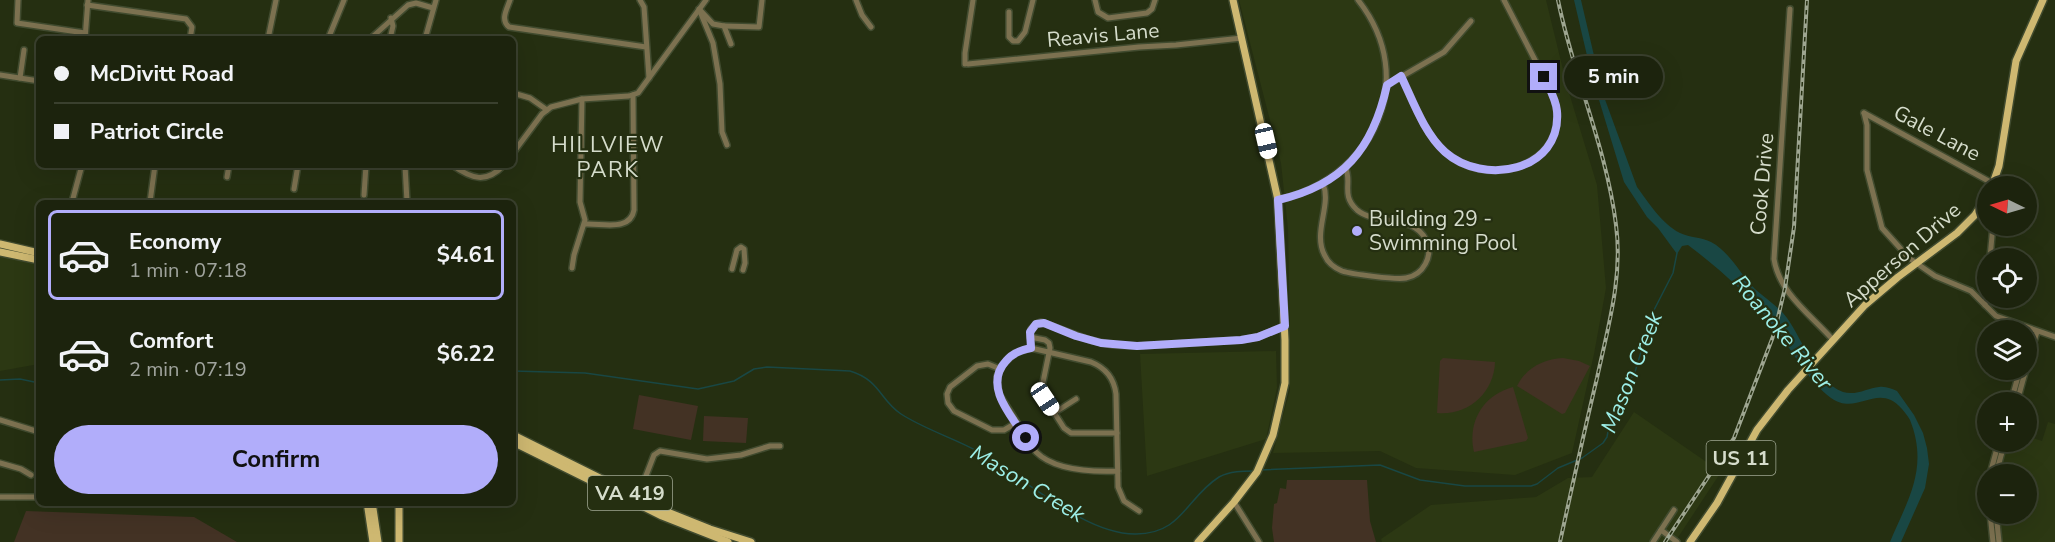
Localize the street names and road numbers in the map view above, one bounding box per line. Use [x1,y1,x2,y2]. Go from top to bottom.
street label: Reavis Lane [1046,16,1160,54]
street label: Gale Lane [1889,98,1985,168]
street label: Cook Drive [1744,132,1780,236]
street label: Apperson Drive [1837,196,1967,314]
road number: US 11 [1706,441,1776,475]
road number: VA 419 [588,476,672,510]

